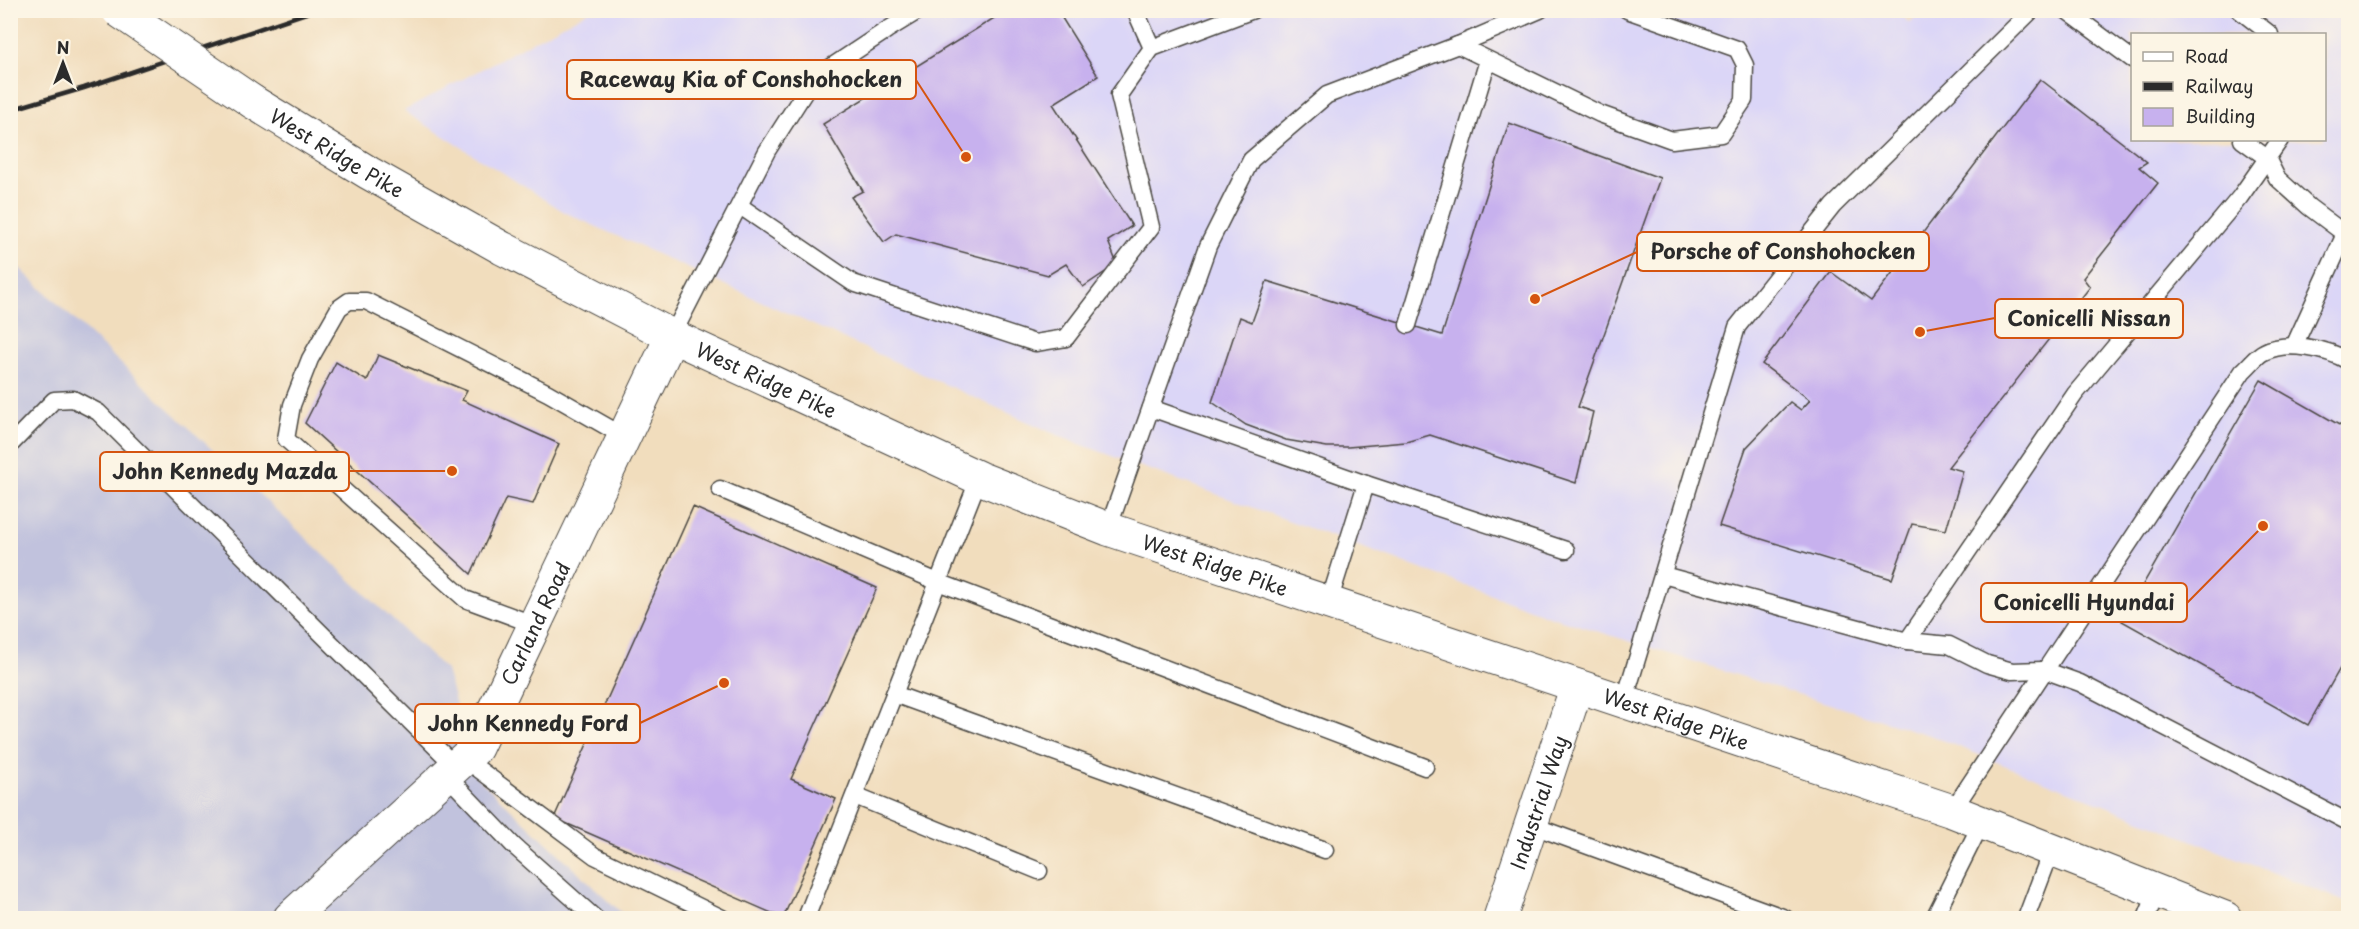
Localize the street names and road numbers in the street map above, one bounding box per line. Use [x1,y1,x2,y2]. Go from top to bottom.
street label: West Ridge Pike [264,101,409,205]
street label: West Ridge Pike [691,334,841,425]
street label: West Ridge Pike [1138,526,1292,603]
street label: Carland Road [493,557,578,690]
street label: West Ridge Pike [1599,681,1753,757]
street label: Industrial Way [1502,731,1575,873]

